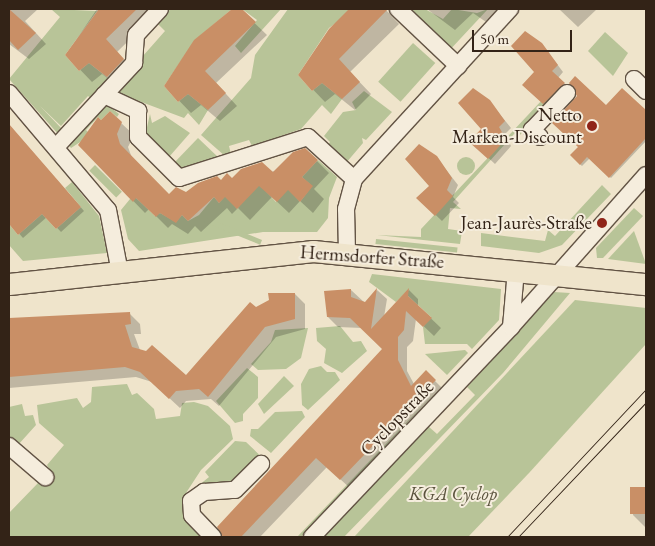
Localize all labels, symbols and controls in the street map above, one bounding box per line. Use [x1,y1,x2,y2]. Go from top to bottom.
scale bar [475,20,575,52]
text: 50 m [480,29,509,48]
place label: Netto Marken-Discount [452,104,582,148]
marker: Netto Marken-Discount [586,120,598,132]
place label: Jean-Jaurès-Straße [460,212,592,234]
marker: Jean-Jaurès-Straße [596,217,608,229]
street label: Hermsdorfer Straße [299,241,445,273]
street label: Cyclopstraße [355,376,439,460]
park label: KGA Cyclop [409,483,497,505]

